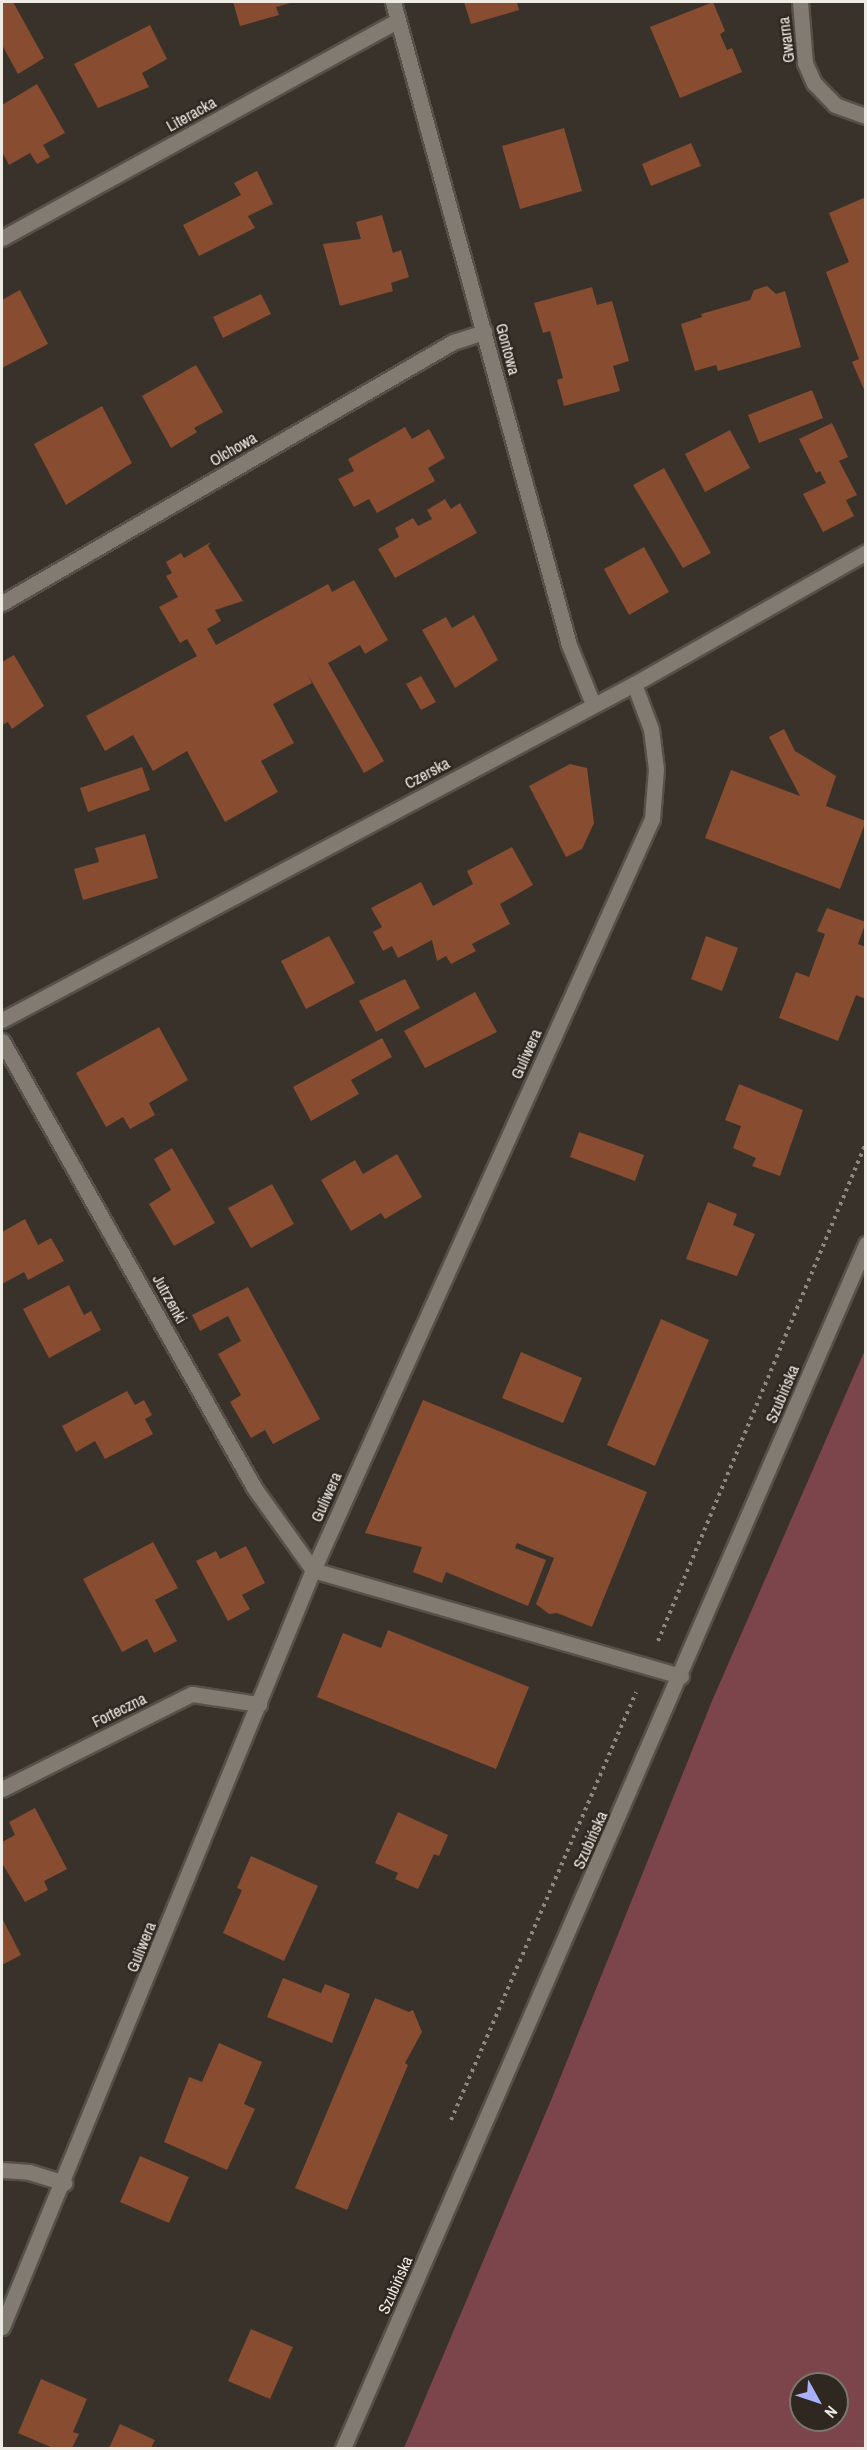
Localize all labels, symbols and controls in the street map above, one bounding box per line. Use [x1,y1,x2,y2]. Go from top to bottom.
street label: Gwarna [774,16,798,64]
street label: Literacka [163,93,219,135]
street label: Gontowa [492,321,524,377]
street label: Olchowa [206,428,260,470]
street label: Czerska [401,753,453,793]
street label: Guliwera [507,1026,545,1082]
street label: Jutrzenki [149,1271,191,1327]
street label: Szubińska [761,1362,803,1426]
street label: Guliwera [307,1469,345,1525]
street label: Forteczna [89,1689,149,1731]
street label: Szubińska [569,1808,611,1872]
street label: Guliwera [122,1919,160,1975]
street label: Szubińska [374,2253,416,2317]
north arrow [789,2372,849,2432]
text: N [820,2402,843,2423]

